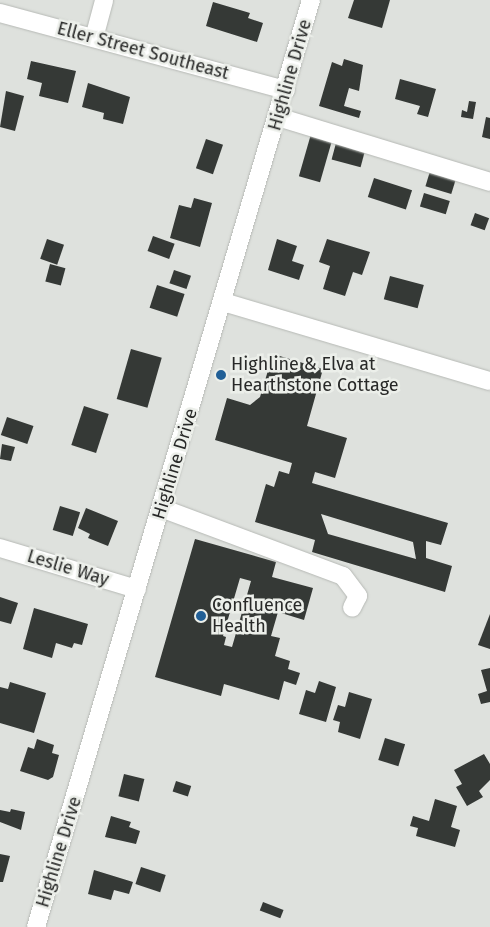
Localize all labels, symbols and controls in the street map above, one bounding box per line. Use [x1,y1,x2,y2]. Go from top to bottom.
street label: Highline Drive [264,17,316,133]
street label: Eller Street Southeast [55,18,231,84]
place label: Highline & Elva at Hearthstone Cottage [231,354,399,396]
marker: Highline & Elva at Hearthstone Cottage [215,369,227,381]
street label: Highline Drive [148,406,202,522]
street label: Leslie Way [25,545,111,591]
place label: Confluence Health [212,595,302,638]
marker: Confluence Health [194,609,208,623]
street label: Highline Drive [32,794,86,910]

